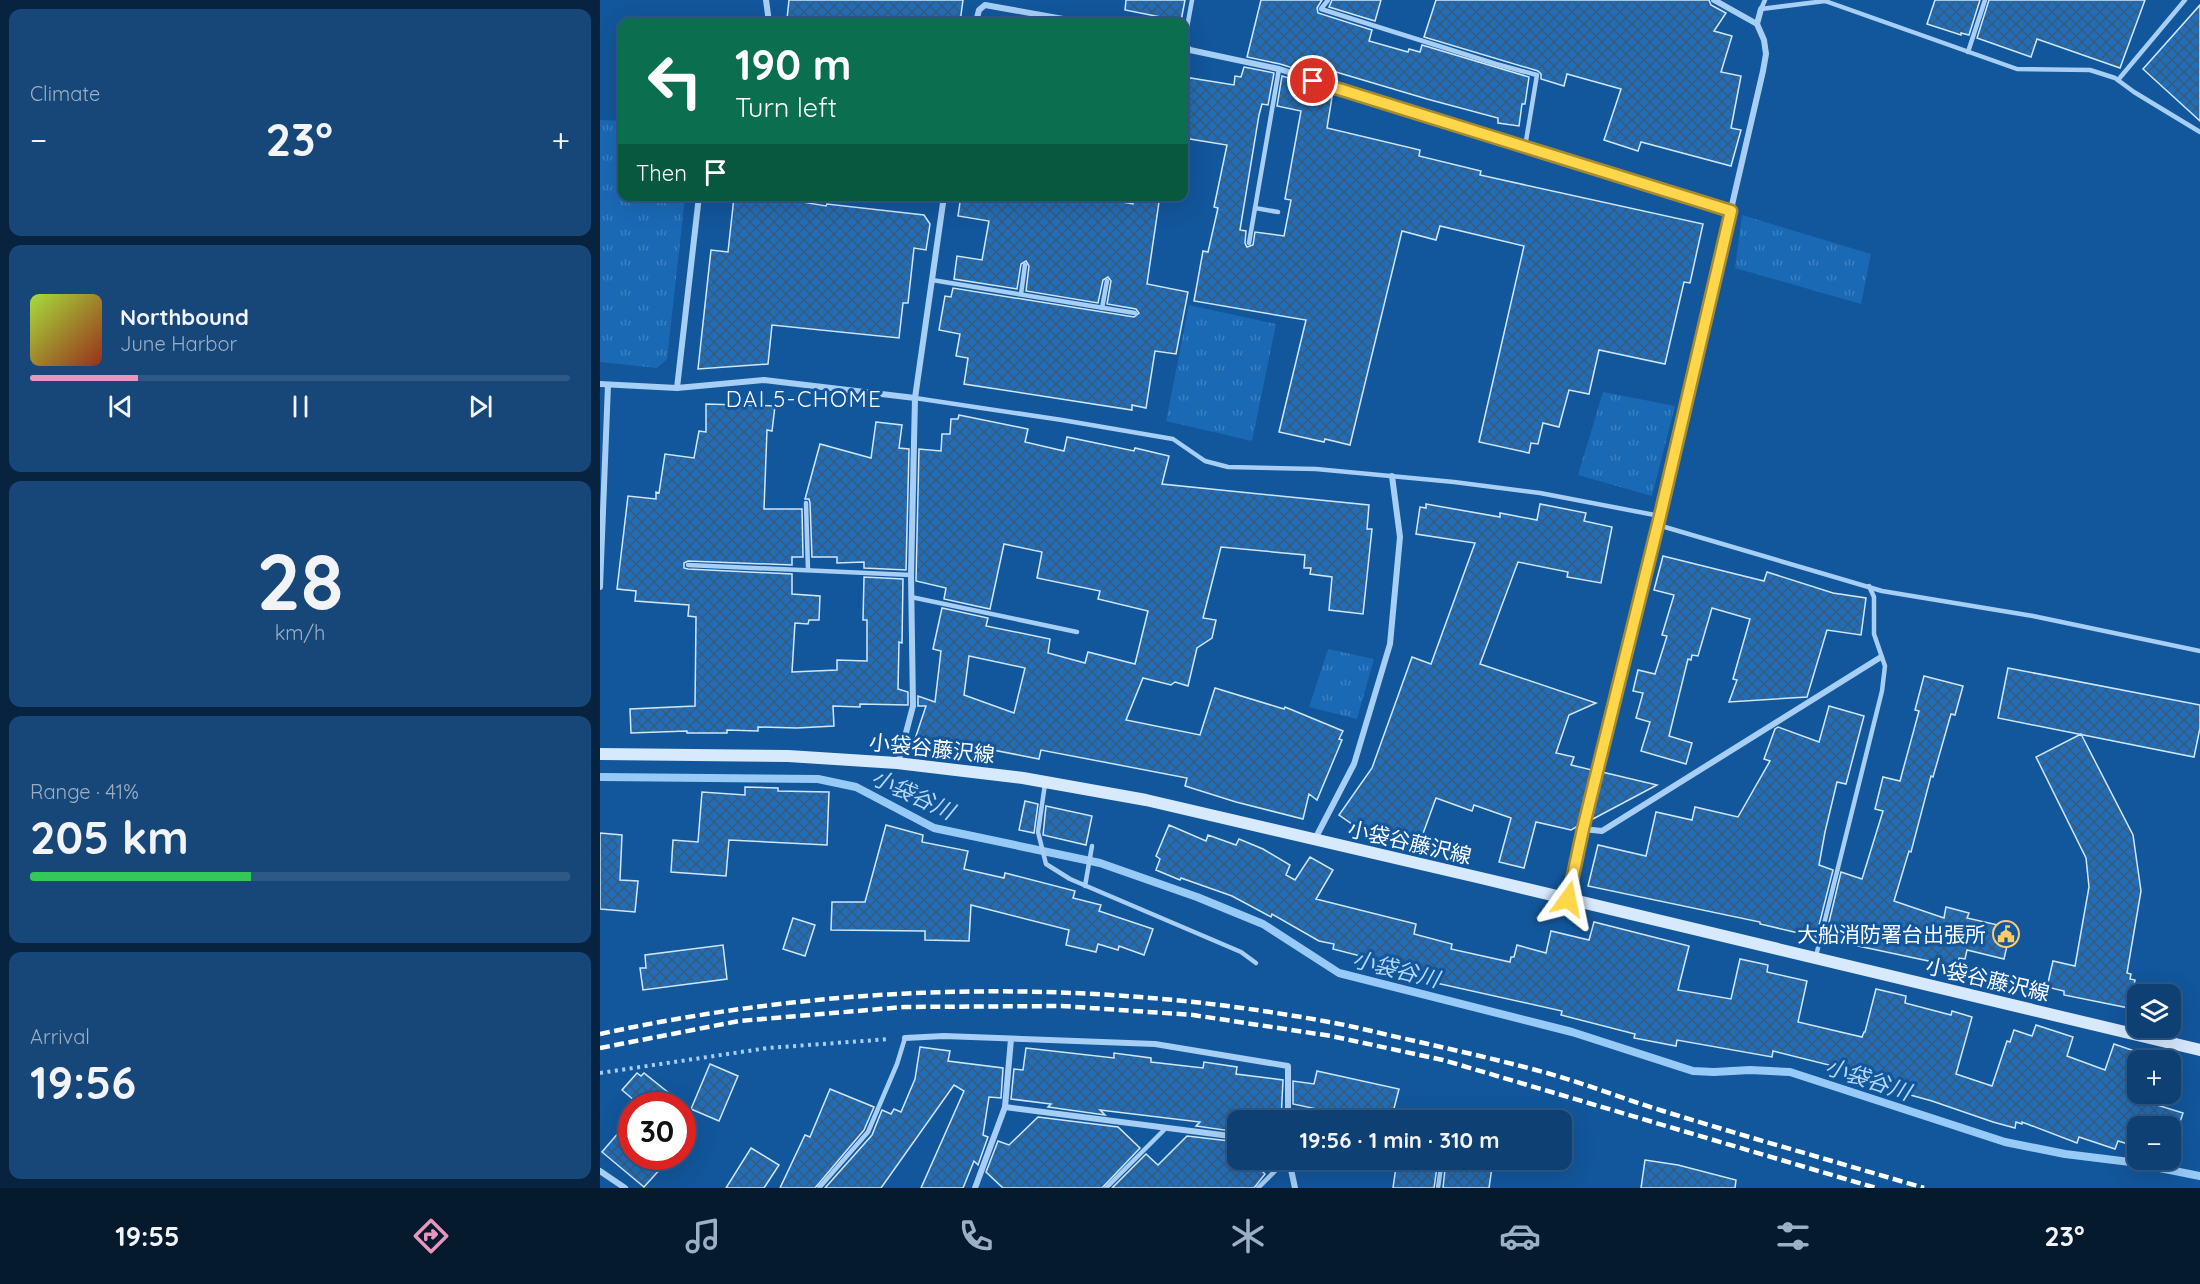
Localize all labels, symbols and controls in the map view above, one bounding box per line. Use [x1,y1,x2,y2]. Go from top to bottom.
text: 190 m [735,38,851,91]
icon: left [636,42,714,120]
pin [1287,55,1338,106]
icon: arrive [1296,64,1329,97]
text: Climate [30,81,100,106]
text: Turn left [735,90,837,124]
text: 23° [266,111,333,167]
text: − [30,119,47,160]
text: + [551,119,570,160]
icon: arrive [699,156,732,189]
text: Then [636,159,687,187]
text: Northbound [120,303,249,331]
text: June Harbor [120,331,237,356]
district label: DAI 5-CHOME [726,385,882,413]
icon: previous [104,390,137,423]
icon: pause [284,390,317,423]
icon: next [464,390,497,423]
text: 28 [256,532,344,630]
text: km/h [275,620,325,645]
street label: 小袋谷藤沢線 [868,728,996,768]
water label: 小袋谷川 [867,763,961,826]
text: Range · 41% [30,779,139,804]
text: 205 km [30,809,189,865]
street label: 小袋谷藤沢線 [1346,815,1474,869]
position arrow [1536,867,1600,931]
public building icon: 大船消防署台出張所 [1991,919,2021,949]
place label: 大船消防署台出張所 [1797,921,1986,947]
water label: 小袋谷川 [1350,945,1444,994]
street label: 小袋谷藤沢線 [1924,952,2052,1006]
map controls [2127,984,2181,1170]
button: layers [2127,984,2181,1038]
text: Arrival [30,1024,90,1049]
button: + [2127,1050,2181,1104]
water label: 小袋谷川 [1822,1052,1916,1107]
text: 19:56 [30,1054,136,1110]
speed limit sign: 30 [618,1092,696,1170]
button: − [2127,1116,2181,1170]
text: 19:56 · 1 min · 310 m [1300,1126,1499,1154]
icon: directions [410,1215,452,1257]
icon: music [682,1215,724,1257]
icon: phone [955,1215,997,1257]
icon: climate [1227,1215,1269,1257]
icon: car [1499,1215,1541,1257]
icon: filters [1772,1215,1814,1257]
text: 19:55 [115,1219,180,1253]
text: 23° [2044,1219,2085,1253]

